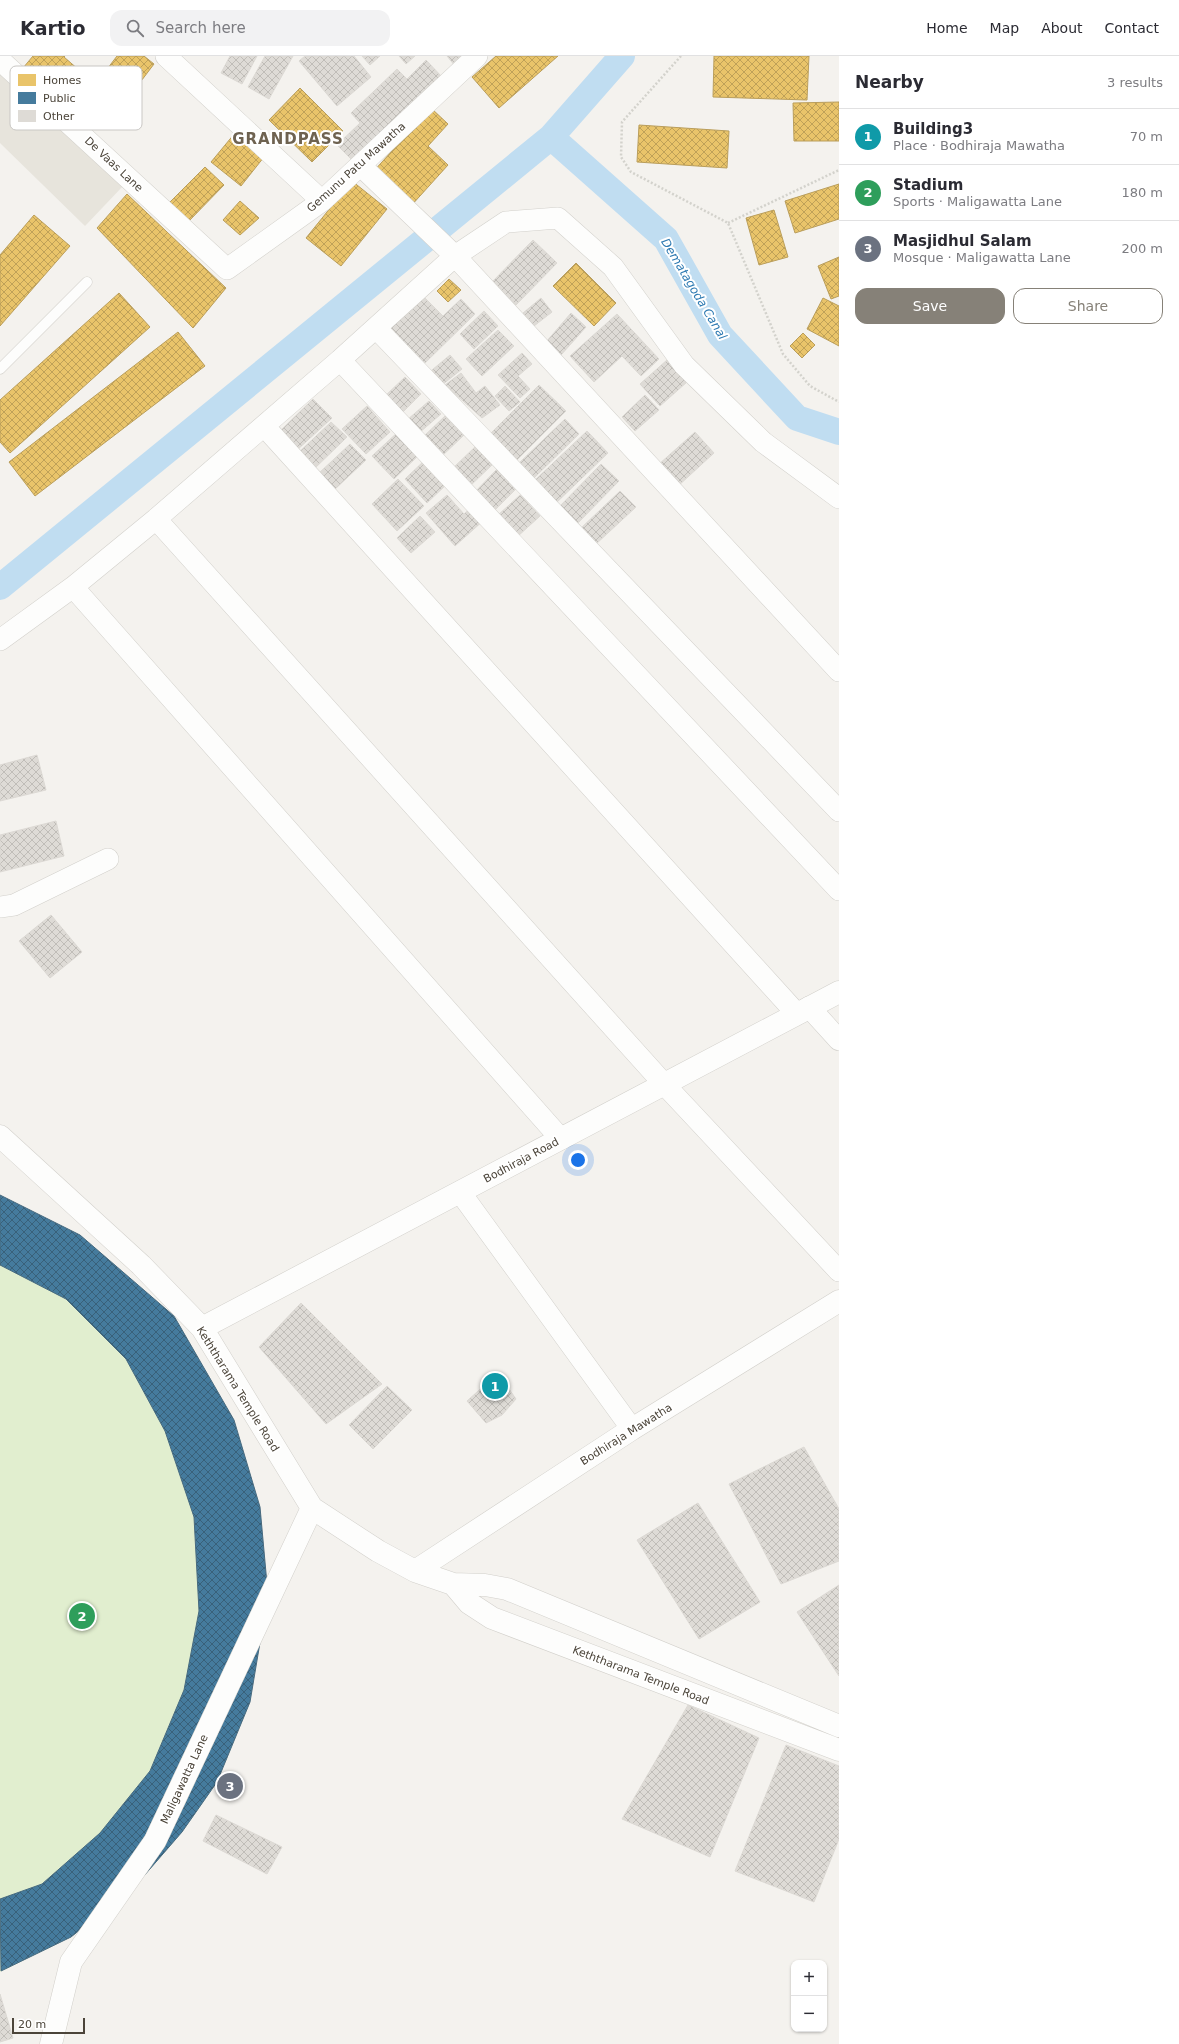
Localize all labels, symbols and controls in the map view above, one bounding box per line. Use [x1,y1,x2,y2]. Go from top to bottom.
search box [110,10,390,46]
text: Kartio [20,17,86,39]
icon: search [124,17,146,39]
text: Search here [156,19,246,37]
text: Home [926,20,968,36]
text: Map [990,20,1019,36]
text: About [1041,20,1083,36]
text: Contact [1105,20,1159,36]
legend [10,66,142,130]
text: Nearby [855,72,924,92]
text: Homes [43,74,81,87]
text: 3 results [1107,75,1163,90]
text: Public [43,92,76,105]
text: Other [43,110,75,123]
street label: Gemunu Patu Mawatha [304,120,408,215]
text: Building3 [893,120,973,138]
text: 1 [863,129,873,144]
text: 70 m [1130,129,1163,144]
district label: GRANDPASS [232,130,344,148]
street label: De Vaas Lane [82,134,146,195]
text: Place · Bodhiraja Mawatha [893,138,1065,153]
text: Stadium [893,176,963,194]
text: 2 [863,185,873,200]
text: 180 m [1121,185,1163,200]
text: Sports · Maligawatta Lane [893,194,1062,209]
text: Masjidhul Salam [893,232,1032,250]
water label: Dematagoda Canal [658,236,730,343]
text: 3 [863,241,873,256]
text: 200 m [1121,241,1163,256]
text: Mosque · Maligawatta Lane [893,250,1071,265]
button: Save [855,288,1005,324]
button: Share [1013,288,1163,324]
street label: Bodhiraja Road [481,1135,561,1186]
your location [568,1150,588,1170]
street label: Keththarama Temple Road [194,1324,282,1454]
pin: 1 [482,1371,508,1401]
street label: Bodhiraja Mawatha [578,1401,675,1468]
pin: 2 [69,1601,95,1631]
street label: Keththarama Temple Road [571,1643,711,1708]
street label: Maligawatta Lane [158,1732,211,1826]
pin: 3 [217,1771,243,1801]
map controls [791,1960,827,2032]
button: + [791,1960,827,1996]
button: − [791,1996,827,2032]
scale bar [12,2016,85,2035]
text: 20 m [18,2018,46,2031]

